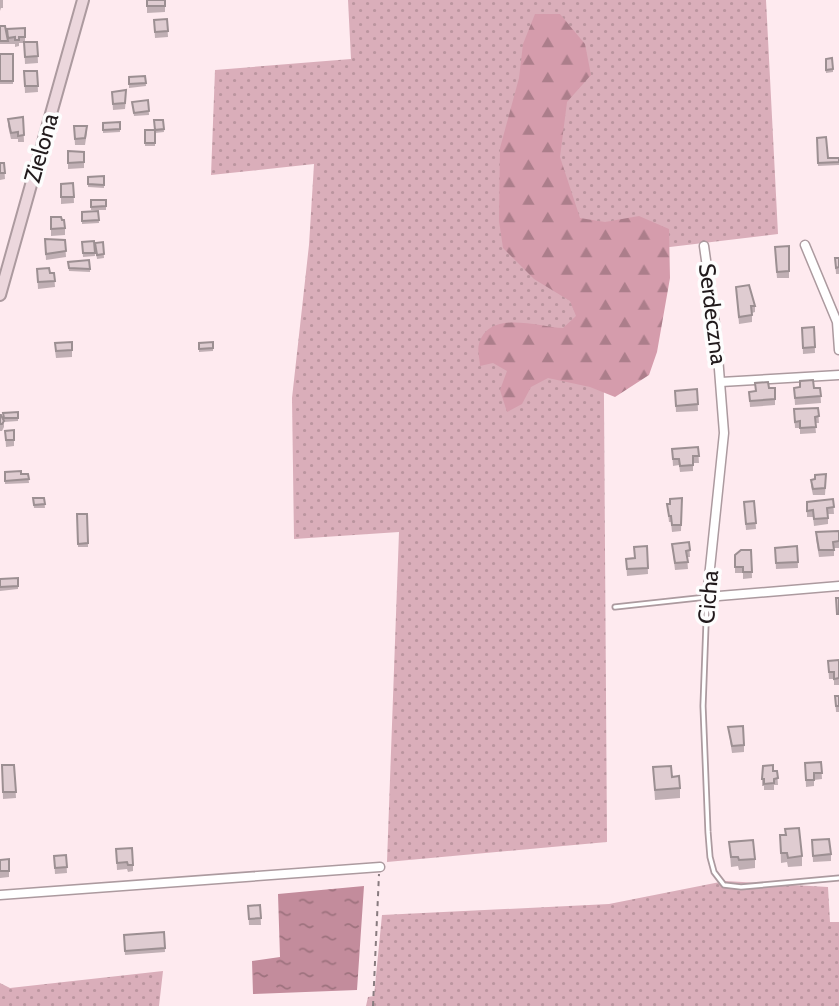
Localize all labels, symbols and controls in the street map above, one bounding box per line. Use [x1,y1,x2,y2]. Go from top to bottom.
street label: Zielona [18,110,64,186]
street label: Serdeczna [693,262,733,366]
street label: Cicha [692,569,724,625]

